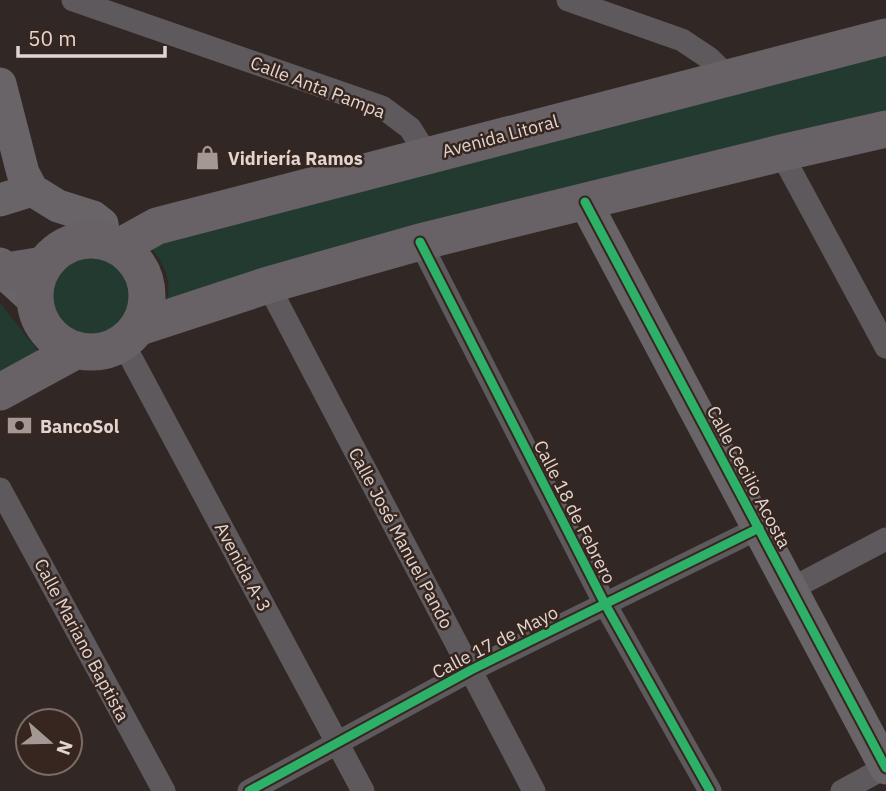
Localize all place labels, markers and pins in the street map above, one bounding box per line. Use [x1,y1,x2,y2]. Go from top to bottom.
shop icon: Vidriería Ramos [194,144,222,172]
place label: Vidriería Ramos [228,147,363,170]
bank icon: BancoSol [6,412,34,440]
place label: BancoSol [40,415,120,438]

